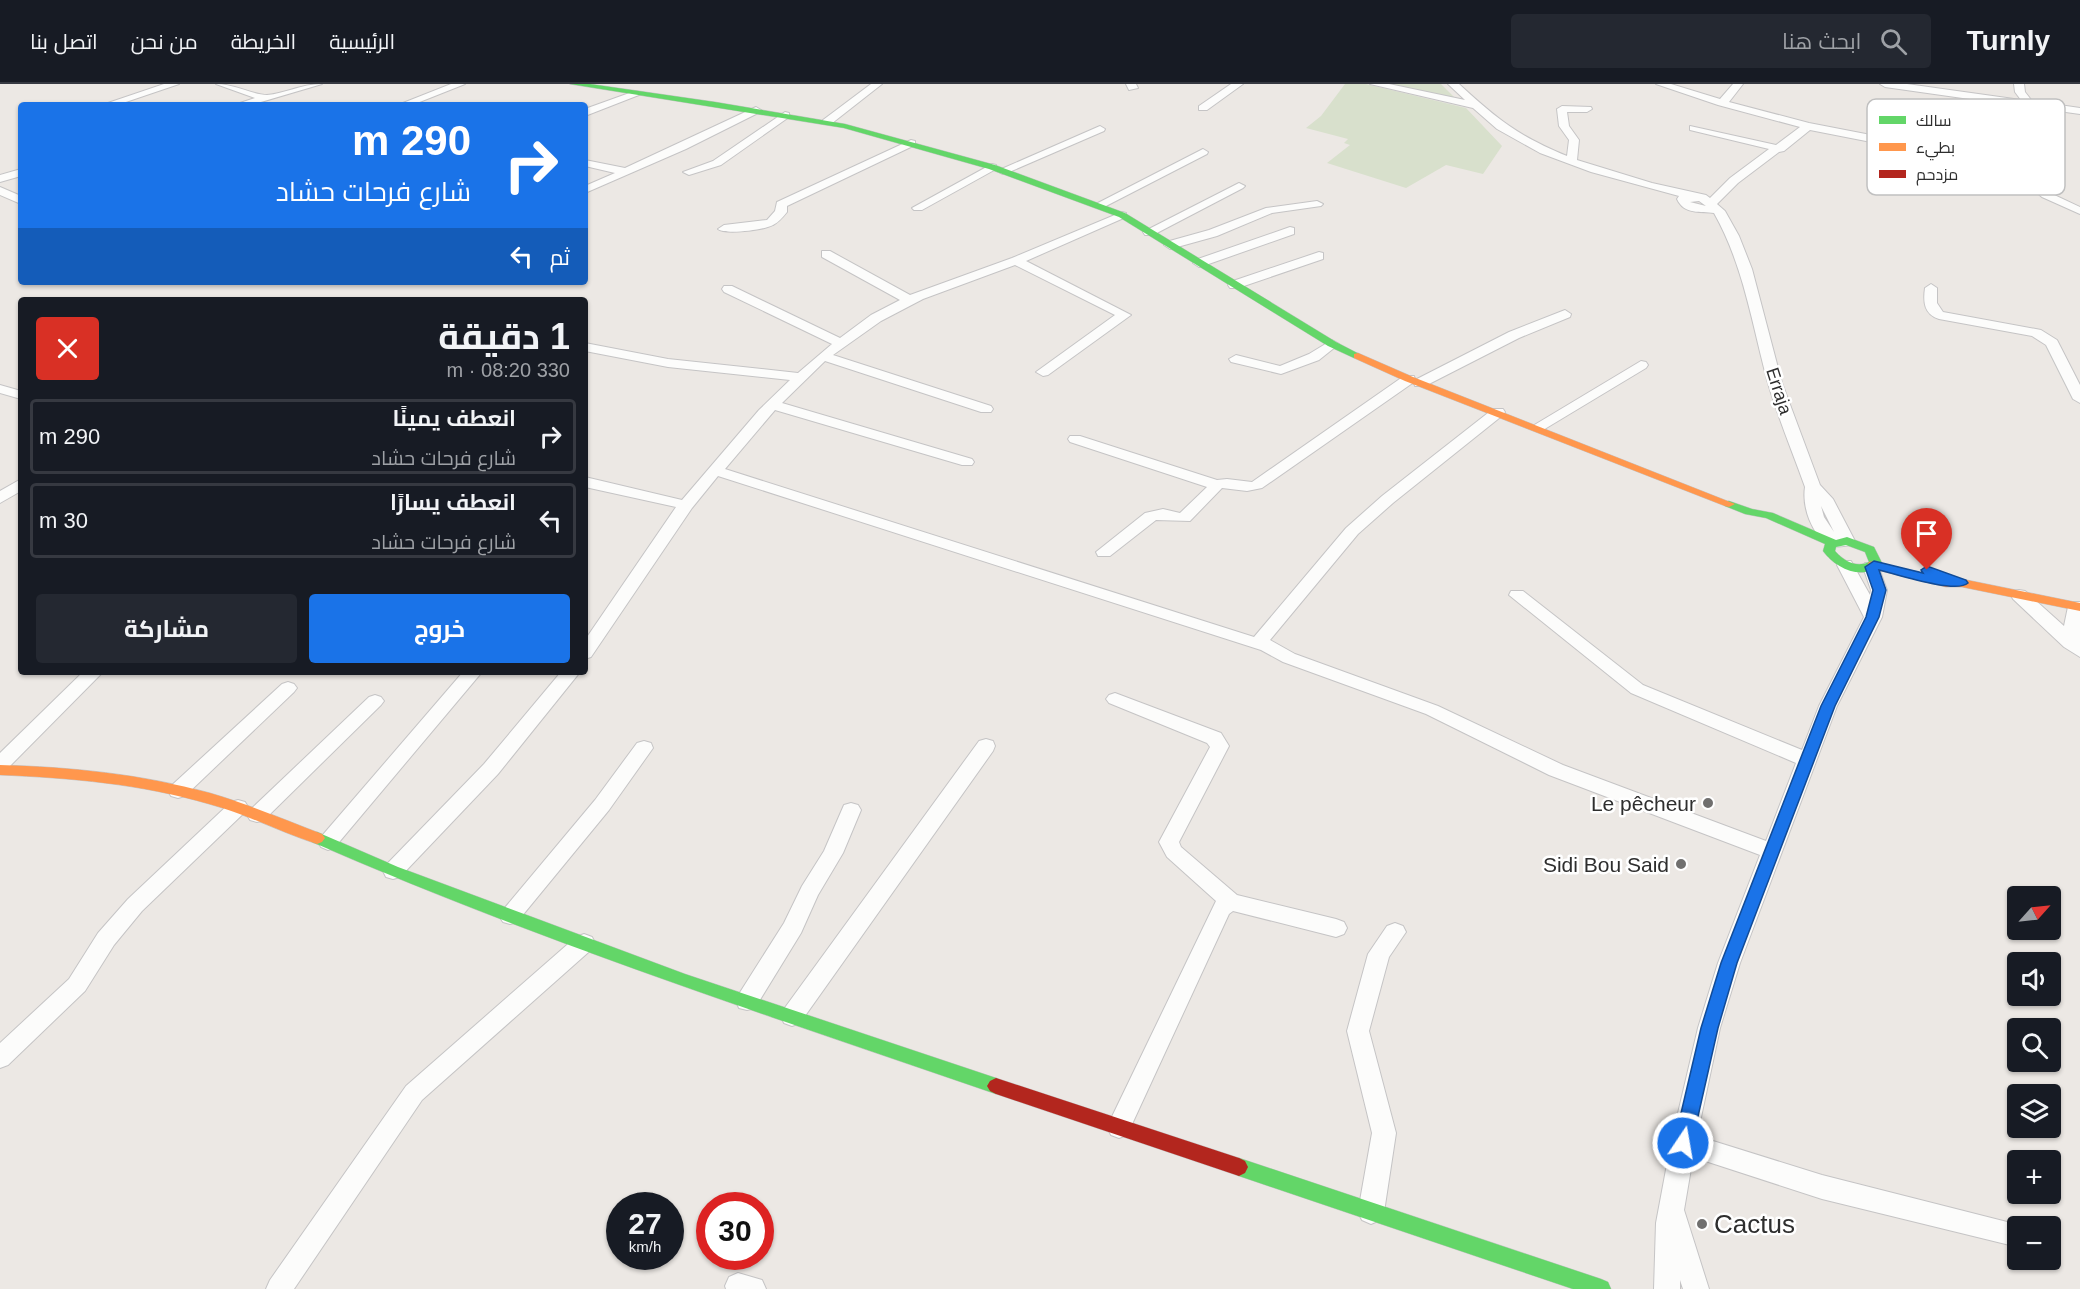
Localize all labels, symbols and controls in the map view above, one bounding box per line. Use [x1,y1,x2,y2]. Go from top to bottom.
search box [1511,14,1931,68]
icon: search [1877,25,1910,58]
text: Turnly [1967,25,2050,56]
text: ابحث هنا [1782,29,1862,54]
text: اتصل بنا [30,30,98,53]
text: من نحن [131,30,198,53]
text: الخريطة [231,30,296,53]
text: الرئيسية [329,30,395,53]
legend [1867,99,2065,195]
text: سالك [1916,112,1951,129]
text: 290 m [352,117,471,164]
icon: right [492,126,570,204]
text: بطيء [1916,139,1955,161]
text: مزدحم [1916,166,1958,186]
text: شارع فرحات حشاد [276,177,471,207]
icon: left [505,240,538,273]
text: ثم [550,245,570,270]
text: 1 دقيقة [438,316,570,357]
button: close [36,317,99,380]
text: 330 m · 08:20 [447,359,570,381]
street label: Erraja [1762,365,1796,418]
text: انعطف يمينًا [393,406,516,431]
icon: right [534,420,567,453]
text: 290 m [39,424,100,449]
text: شارع فرحات حشاد [371,447,516,469]
text: انعطف يسارًا [390,490,516,515]
icon: left [534,504,567,537]
text: 30 m [39,508,88,533]
pin [1901,508,1952,570]
icon: arrive [1910,517,1943,550]
text: شارع فرحات حشاد [371,531,516,553]
button: مشاركة [36,594,297,663]
button: خروج [309,594,570,663]
place label: Le pêcheur [1591,792,1696,815]
marker: Le pêcheur [1701,796,1715,810]
place label: Sidi Bou Said [1543,853,1669,876]
marker: Sidi Bou Said [1674,857,1688,871]
north arrow [2007,886,2061,940]
map controls [2007,886,2061,1270]
button: sound [2007,952,2061,1006]
button: search [2007,1018,2061,1072]
button: layers [2007,1084,2061,1138]
position arrow [1651,1111,1715,1175]
button: + [2007,1150,2061,1204]
speed limit sign: 30 [696,1192,774,1270]
text: 27 [628,1207,662,1240]
place label: Cactus [1714,1209,1795,1239]
button: − [2007,1216,2061,1270]
marker: Cactus [1695,1217,1709,1231]
text: km/h [629,1238,661,1255]

